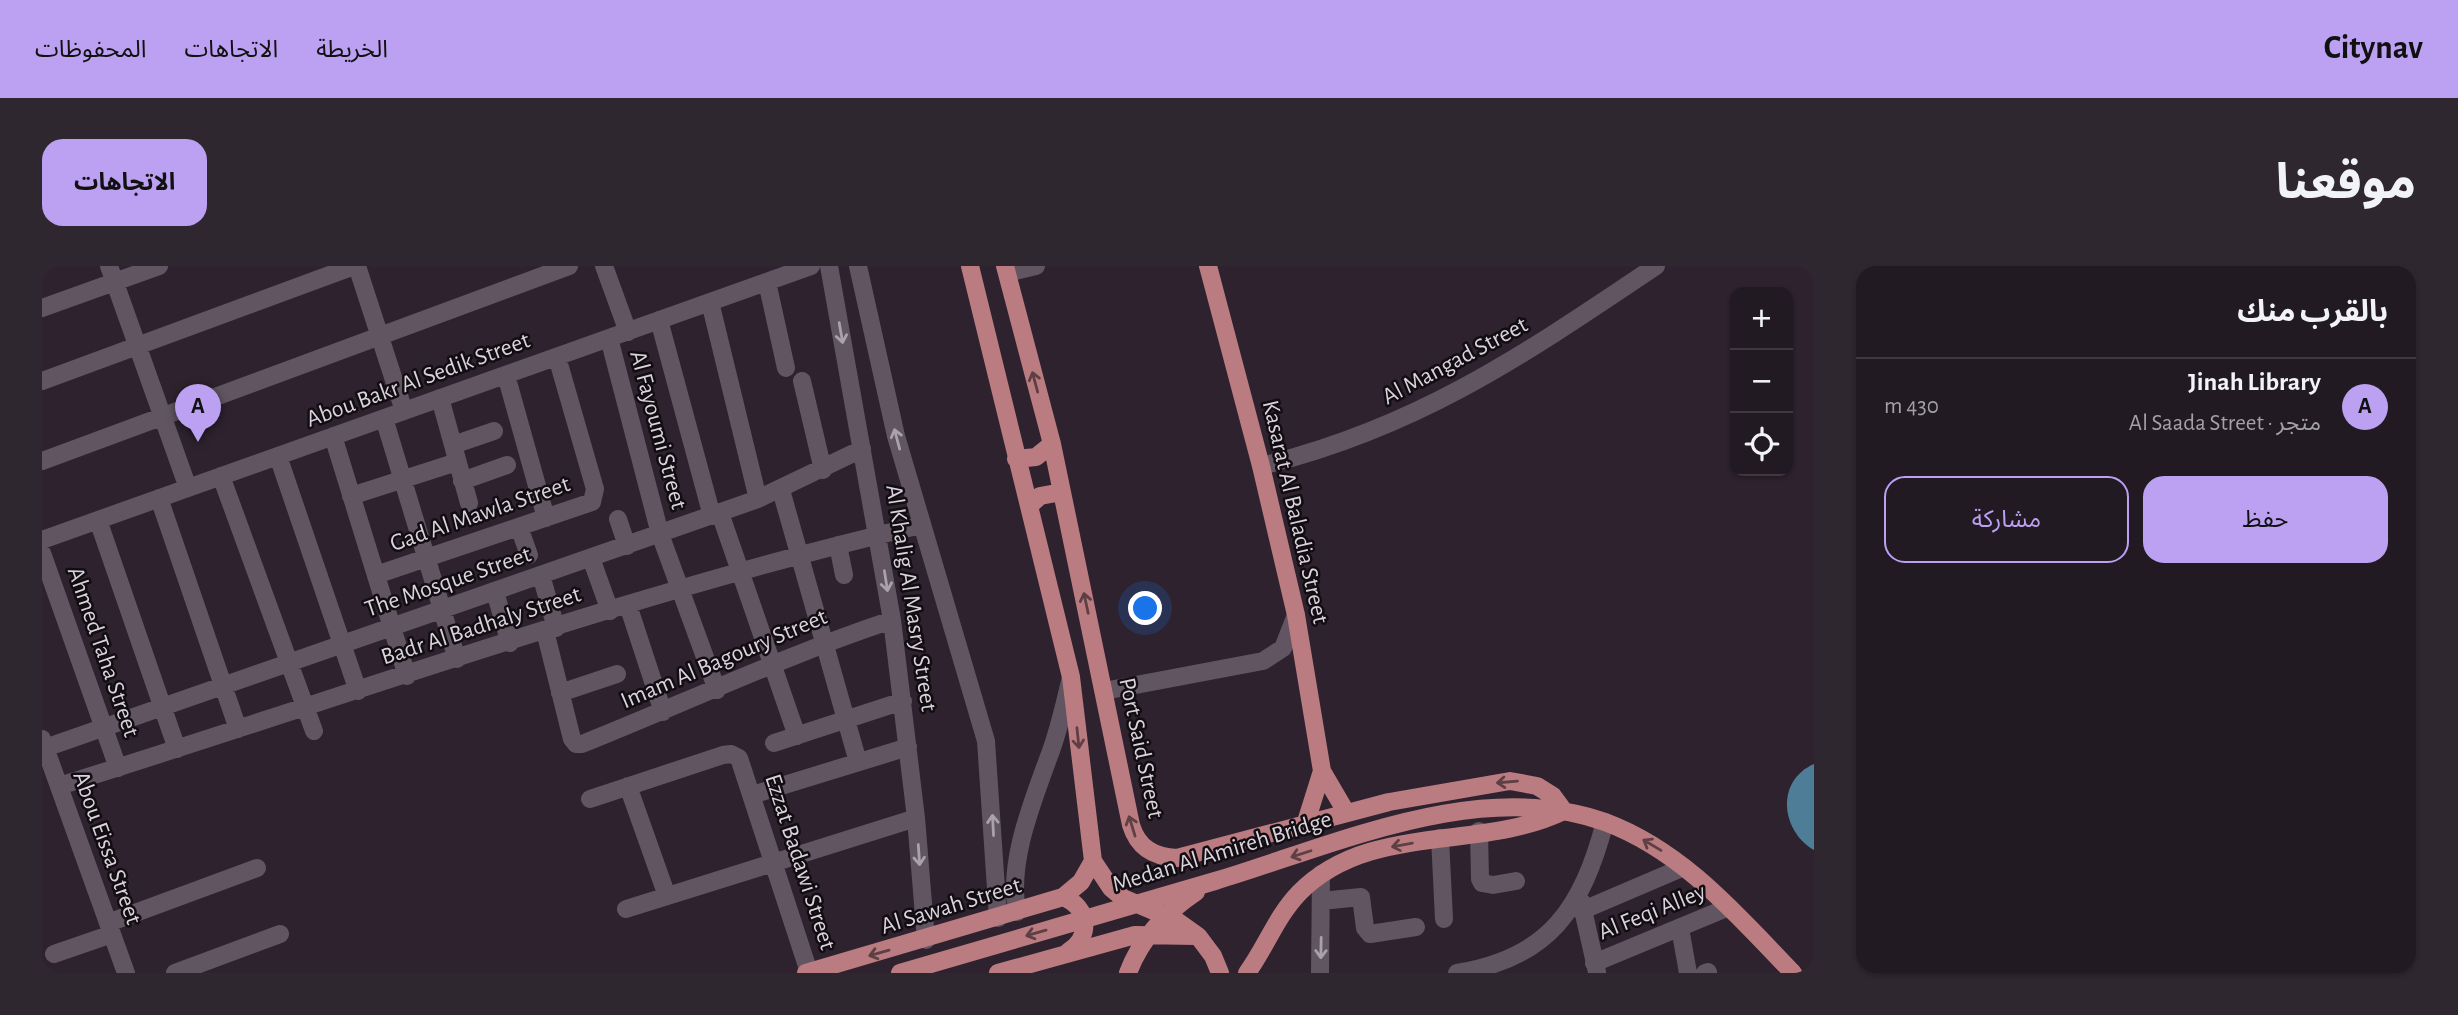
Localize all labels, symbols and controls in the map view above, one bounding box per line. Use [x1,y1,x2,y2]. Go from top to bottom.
text: Citynav [2324,32,2423,65]
text: المحفوظات [35,38,146,62]
text: الاتجاهات [184,38,278,62]
text: الخريطة [316,38,388,62]
button: الاتجاهات [42,139,207,226]
text: موقعنا [2276,159,2416,208]
map controls [1730,287,1793,476]
button: + [1730,287,1793,350]
text: بالقرب منك [2237,297,2388,327]
street label: Al Mangad Street [1378,312,1532,409]
one-way arrow [835,321,848,344]
street label: Abou Bakr Al Sedik Street [303,328,533,432]
street label: Al Fayoumi Street [625,348,691,512]
button: − [1730,350,1793,413]
text: Jinah Library [2188,369,2321,395]
one-way arrow [1028,371,1041,394]
pin: A [175,384,221,442]
text: 430 m [1884,395,1939,418]
text: A [2358,395,2372,418]
street label: Kasarat Al Baladia Street [1258,398,1332,626]
text: متجر · Al Saada Street [2129,412,2321,435]
button: locate [1730,413,1793,476]
one-way arrow [890,429,903,451]
street label: Gad Al Mawla Street [387,472,573,556]
button: مشاركة [1884,476,2129,563]
button: حفظ [2143,476,2388,563]
street label: Al Khalig Al Masry Street [881,483,941,713]
street label: The Mosque Street [362,542,535,622]
street label: Ahmed Taha Street [63,564,143,740]
one-way arrow [879,569,892,592]
street label: Badr Al Badhaly Street [378,582,584,670]
your location [1128,591,1162,625]
one-way arrow [1078,592,1092,615]
street label: Imam Al Bagoury Street [617,605,831,713]
street label: Port Said Street [1114,676,1168,821]
one-way arrow [1071,726,1084,749]
street label: Abou Eissa Street [68,768,146,928]
street label: Ezzat Badawi Street [760,771,840,953]
one-way arrow [1496,776,1518,789]
street label: Medan Al Amireh Bridge [1109,807,1335,897]
one-way arrow [986,814,999,837]
one-way arrow [1125,815,1138,837]
one-way arrow [1643,838,1663,852]
one-way arrow [1391,839,1414,852]
one-way arrow [913,844,926,866]
one-way arrow [1290,849,1312,861]
street label: Al Sawah Street [878,873,1024,939]
street label: Al Feqi Alley [1595,880,1709,944]
one-way arrow [1025,928,1047,941]
one-way arrow [1314,936,1328,959]
one-way arrow [868,947,890,960]

